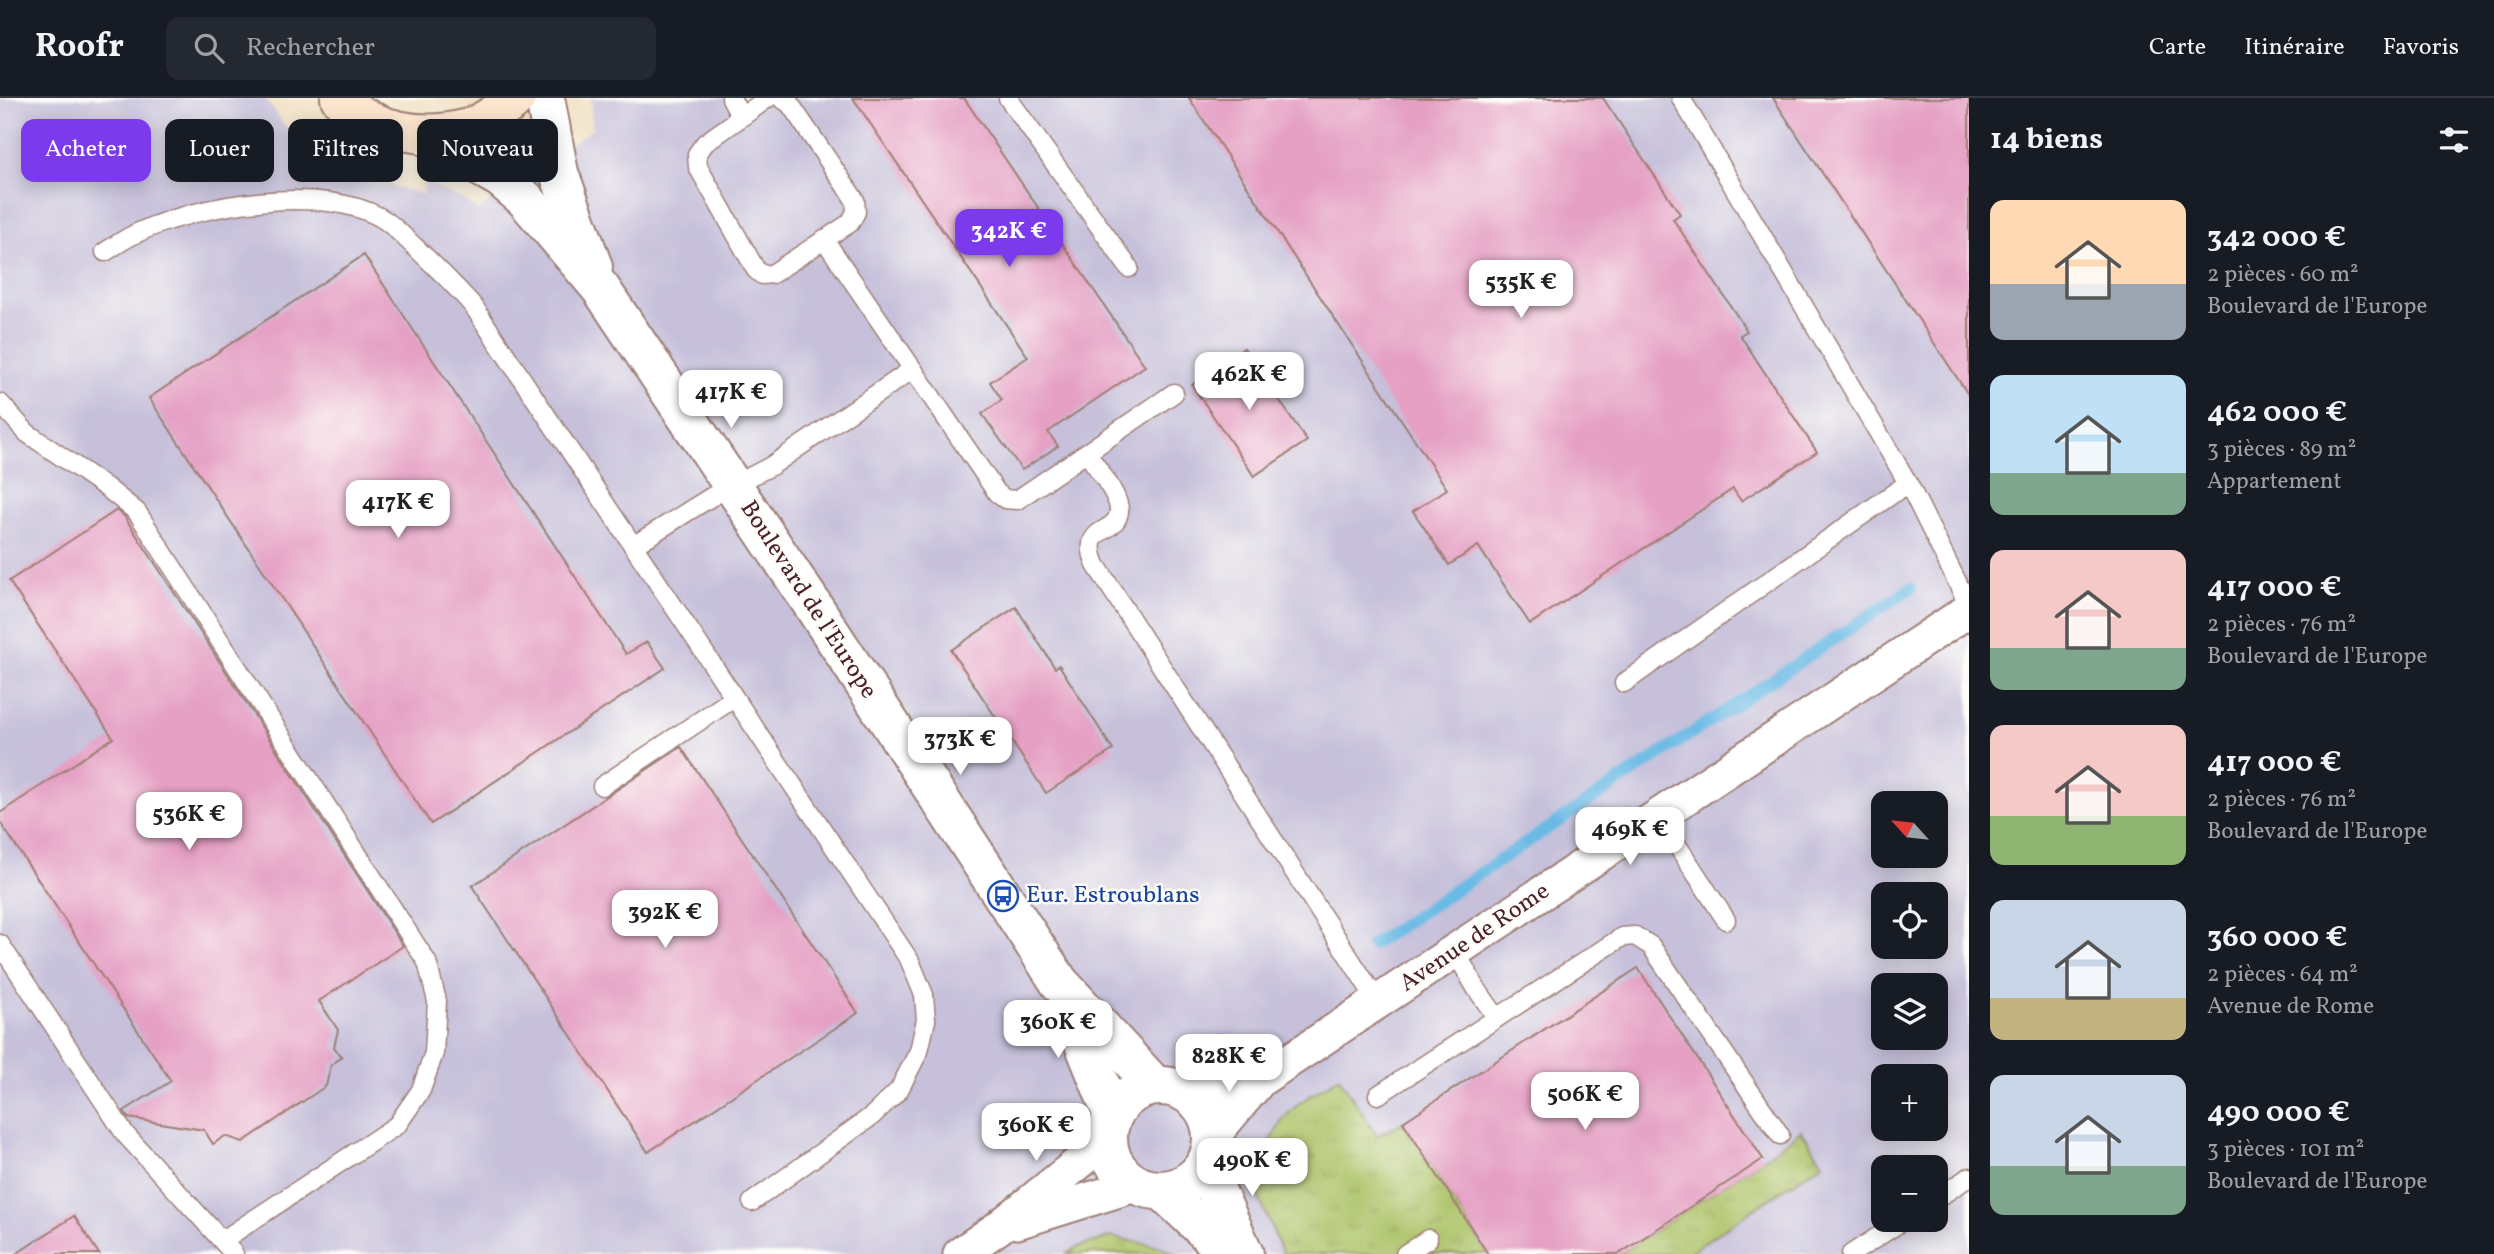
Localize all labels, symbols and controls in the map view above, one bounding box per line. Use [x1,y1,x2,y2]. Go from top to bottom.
search box [166,17,656,80]
text: Roofr [35,25,124,71]
icon: search [190,29,228,67]
text: Rechercher [246,30,375,66]
text: Carte [2149,31,2206,65]
text: Itinéraire [2244,31,2345,65]
text: Favoris [2383,31,2459,65]
chip: Acheter [21,119,151,182]
chip: Louer [165,119,274,182]
chip: Filtres [288,119,403,182]
chip: Nouveau [417,119,558,182]
text: 14 biens [1990,119,2103,161]
icon: filters [2435,121,2473,159]
pin: 342K € [952,209,1066,269]
text: 342K € [971,216,1047,248]
text: 342 000 € [2207,217,2346,259]
icon: home [2046,228,2130,312]
text: 2 pièces · 60 m² [2207,259,2359,291]
pin: 535K € [1464,260,1578,320]
text: 535K € [1485,267,1557,299]
text: Boulevard de l'Europe [2207,291,2427,323]
pin: 462K € [1192,352,1306,412]
text: 462K € [1211,359,1287,391]
pin: 417K € [674,370,788,430]
text: 417K € [695,377,767,409]
text: 462 000 € [2207,392,2347,434]
icon: home [2046,403,2130,487]
text: 3 pièces · 89 m² [2207,434,2356,466]
text: Appartement [2207,466,2342,498]
pin: 417K € [341,480,455,540]
text: 417K € [362,487,434,519]
street label: Boulevard de l'Europe [731,494,885,706]
text: 417 000 € [2207,567,2342,609]
icon: home [2046,578,2130,662]
text: 2 pièces · 76 m² [2207,609,2356,641]
text: Boulevard de l'Europe [2207,641,2427,673]
pin: 373K € [903,718,1017,777]
text: 373K € [924,724,996,756]
text: 417 000 € [2207,742,2342,784]
icon: home [2046,753,2130,837]
text: 2 pièces · 76 m² [2207,784,2356,816]
north arrow [1871,791,1948,868]
map controls [1871,791,1948,1232]
pin: 536K € [132,792,246,852]
text: 536K € [152,799,226,831]
pin: 469K € [1573,808,1687,867]
text: 469K € [1591,814,1669,846]
text: Boulevard de l'Europe [2207,816,2427,848]
street label: Avenue de Rome [1393,875,1557,1001]
bus stop icon: Eur. Estroublans [986,879,1020,913]
place label: Eur. Estroublans [1026,879,1200,913]
button: locate [1871,882,1948,959]
pin: 392K € [608,890,722,950]
text: 392K € [628,897,702,929]
text: 360 000 € [2207,917,2347,959]
icon: home [2046,928,2130,1012]
text: 2 pièces · 64 m² [2207,959,2358,991]
button: layers [1871,973,1948,1050]
text: Avenue de Rome [2207,991,2374,1023]
pin: 360K € [1001,1000,1115,1060]
text: 360K € [1020,1007,1096,1039]
pin: 828K € [1172,1034,1286,1094]
text: 828K € [1192,1041,1267,1073]
button: + [1871,1064,1948,1141]
pin: 506K € [1528,1072,1642,1132]
text: 506K € [1547,1079,1623,1111]
text: 490 000 € [2207,1092,2350,1134]
icon: home [2046,1103,2130,1187]
pin: 360K € [979,1104,1093,1163]
text: 360K € [998,1110,1074,1142]
text: 3 pièces · 101 m² [2207,1134,2364,1166]
pin: 490K € [1195,1138,1309,1198]
text: 490K € [1213,1145,1291,1177]
button: − [1871,1155,1948,1232]
text: Boulevard de l'Europe [2207,1166,2427,1198]

